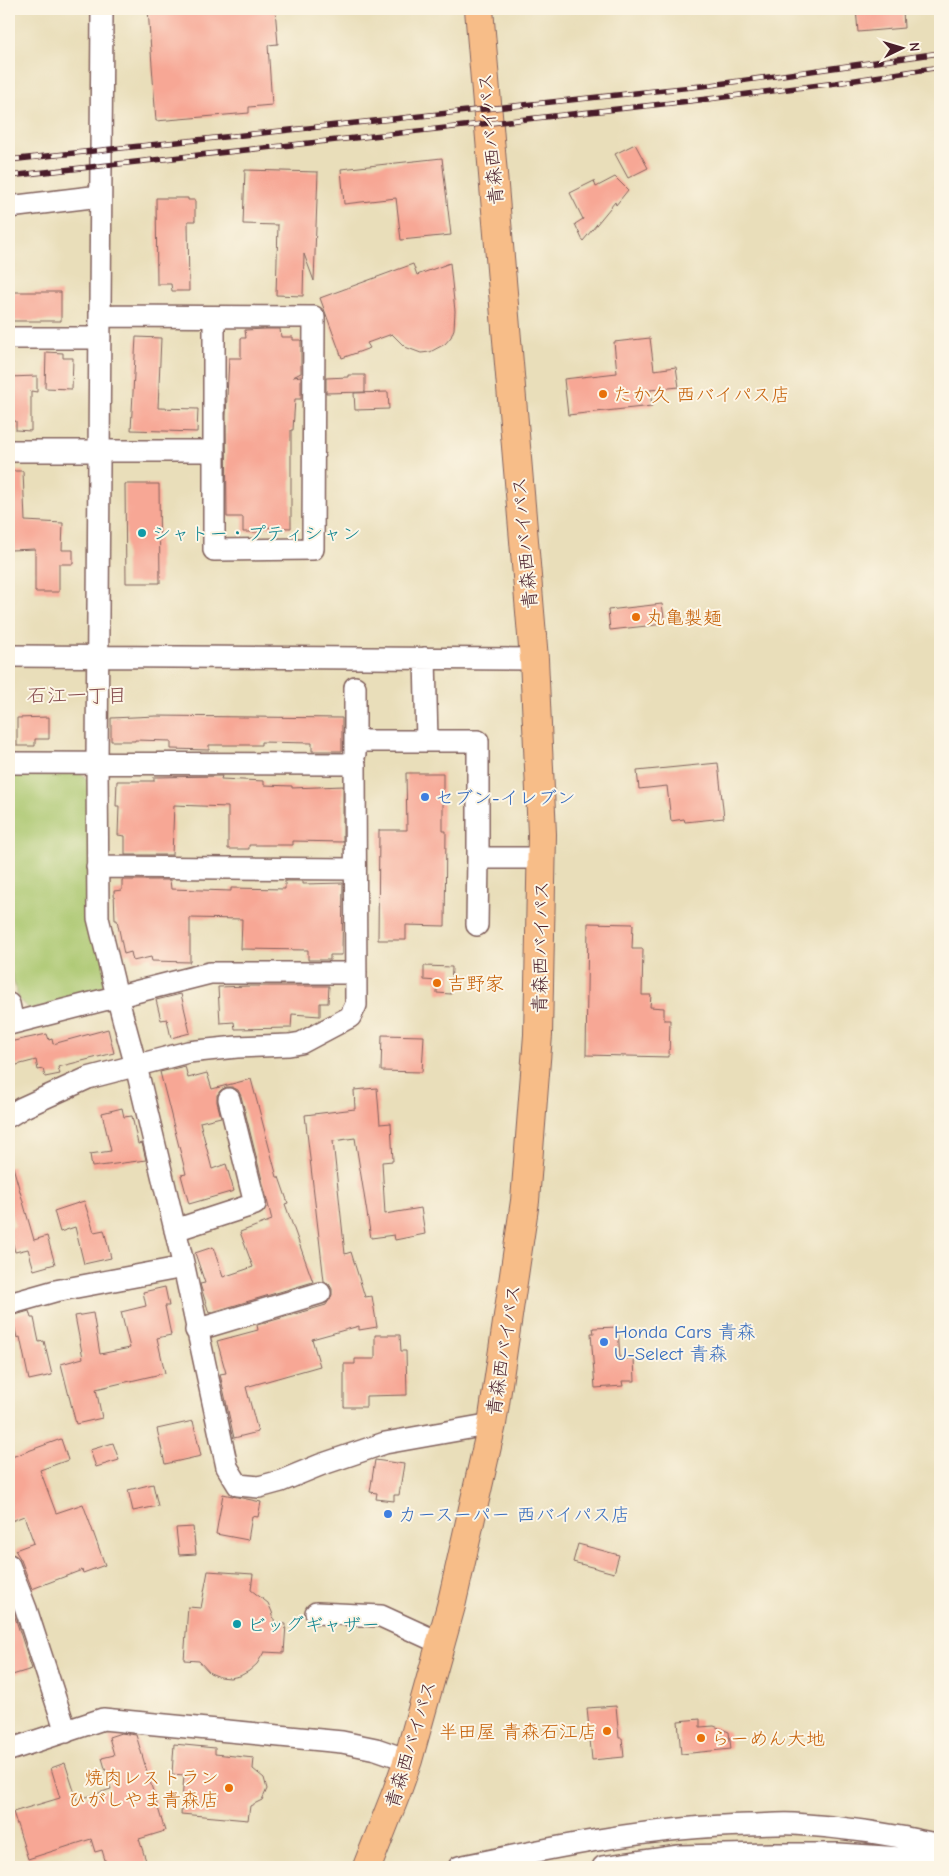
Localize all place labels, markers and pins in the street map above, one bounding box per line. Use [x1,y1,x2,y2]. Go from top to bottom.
place label: たか久 西バイパス店 [613,384,790,406]
marker: たか久 西バイパス店 [597,388,609,400]
place label: シャトー・プティシャン [152,523,361,545]
marker: シャトー・プティシャン [136,527,148,539]
place label: 丸亀製麺 [646,607,722,629]
marker: 丸亀製麺 [630,611,642,623]
place label: セブン-イレブン [435,787,576,809]
marker: セブン-イレブン [419,791,431,803]
place label: 吉野家 [447,973,504,995]
marker: 吉野家 [431,977,443,989]
place label: Honda Cars 青森 U-Select 青森 [614,1321,756,1365]
marker: Honda Cars 青森 U-Select 青森 [598,1336,610,1348]
place label: カースーパー 西バイパス店 [398,1504,630,1526]
marker: カースーパー 西バイパス店 [382,1508,394,1520]
place label: ビッグギャザー [247,1614,380,1636]
marker: ビッグギャザー [231,1618,243,1630]
place label: 半田屋 青森石江店 [439,1721,597,1743]
marker: 半田屋 青森石江店 [601,1725,613,1737]
place label: らーめん大地 [711,1728,825,1750]
marker: らーめん大地 [695,1732,707,1744]
place label: 焼肉レストラン ひがしやま青森店 [67,1767,219,1811]
marker: 焼肉レストラン ひがしやま青森店 [223,1782,235,1794]

